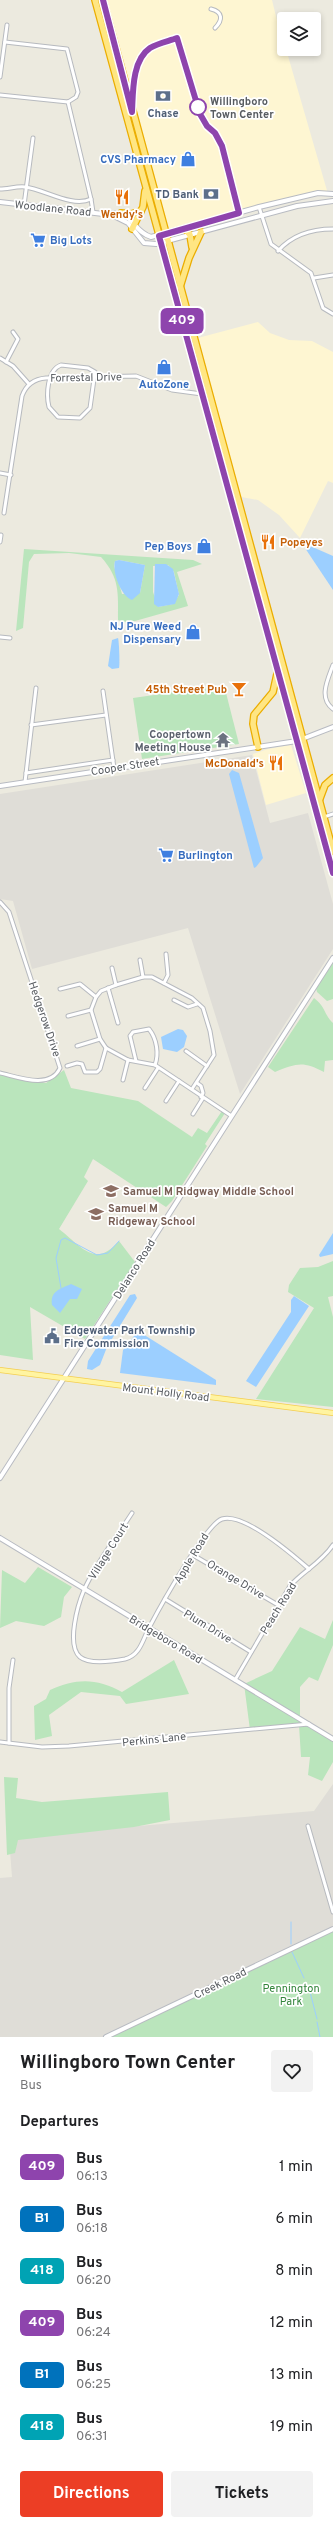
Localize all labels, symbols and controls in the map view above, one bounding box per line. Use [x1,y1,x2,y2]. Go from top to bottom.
map controls [277,12,321,56]
button: layers [277,12,321,56]
bank icon: Chase [154,87,172,105]
place label: Willingboro Town Center [210,95,274,122]
marker: Willingboro Town Center [189,98,207,116]
place label: Chase [147,107,179,121]
shop icon: CVS Pharmacy [179,150,197,168]
place label: CVS Pharmacy [100,153,176,167]
bank icon: TD Bank [202,185,220,203]
restaurant icon: Wendy's [113,188,131,206]
place label: TD Bank [155,188,199,202]
street label: Woodlane Road [14,198,92,220]
place label: Wendy's [101,208,143,222]
supermarket icon: Big Lots [29,231,47,249]
place label: Big Lots [50,234,92,248]
line badge: 409 [159,308,205,334]
text: 409 [169,312,195,329]
shop icon: AutoZone [155,358,173,376]
street label: Forrestal Drive [50,370,122,386]
place label: AutoZone [139,378,189,392]
restaurant icon: Popeyes [259,533,277,551]
place label: Popeyes [280,536,323,550]
shop icon: Pep Boys [195,537,213,555]
place label: Pep Boys [145,540,192,554]
place label: NJ Pure Weed Dispensary [110,620,181,647]
shop icon: NJ Pure Weed Dispensary [184,623,202,641]
bar icon: 45th Street Pub [230,680,248,698]
place label: 45th Street Pub [146,683,227,697]
place label: Coopertown Meeting House [135,728,211,755]
temple icon: Coopertown Meeting House [214,731,232,749]
restaurant icon: McDonald's [267,754,285,772]
street label: Cooper Street [90,755,160,779]
place label: McDonald's [205,757,264,771]
supermarket icon: Burlington [157,846,175,864]
place label: Burlington [178,849,233,863]
street label: Hedgerow Drive [25,980,64,1059]
school or university icon: Samuel M Ridgway Middle School [102,1182,120,1200]
place label: Samuel M Ridgway Middle School [123,1185,294,1199]
place label: Samuel M Ridgeway School [108,1202,195,1229]
school or university icon: Samuel M Ridgeway School [87,1205,105,1223]
street label: Delanco Road [111,1237,159,1302]
place label: Edgewater Park Township Fire Commission [64,1324,195,1351]
public building icon: Edgewater Park Township Fire Commission [43,1327,61,1345]
street label: Mount Holly Road [122,1381,210,1405]
street label: Village Court [86,1520,132,1583]
street label: Apple Road [171,1531,212,1586]
street label: Orange Drive [204,1557,267,1603]
street label: Peach Road [257,1580,300,1637]
street label: Plum Drive [181,1607,234,1647]
street label: Bridgeboro Road [126,1612,205,1667]
street label: Perkins Lane [121,1730,187,1750]
street label: Creek Road [192,1965,249,2003]
park label: Pennington Park [262,1982,320,2009]
button: heart [271,2050,313,2092]
text: Willingboro Town Center [20,2051,235,2075]
text: Bus [20,2078,42,2094]
text: Departures [20,2113,99,2132]
text: Bus [76,2150,103,2169]
text: 409 [29,2158,55,2175]
text: 1 min [279,2158,313,2177]
text: 06:13 [76,2169,108,2185]
text: Bus [76,2202,103,2221]
text: B1 [34,2210,50,2227]
text: 6 min [276,2210,313,2229]
text: 06:18 [76,2221,108,2237]
text: Bus [76,2254,103,2273]
text: 418 [30,2262,54,2279]
text: 8 min [275,2262,313,2281]
text: 06:20 [76,2273,111,2289]
text: Bus [76,2306,103,2325]
text: 409 [29,2314,55,2331]
text: 12 min [270,2314,313,2333]
text: 06:24 [76,2325,111,2341]
text: Bus [76,2358,103,2377]
text: B1 [34,2366,50,2383]
text: 13 min [270,2366,313,2385]
text: 06:25 [76,2377,111,2393]
text: Bus [76,2410,103,2429]
text: 418 [30,2418,54,2435]
text: 19 min [270,2418,313,2437]
text: 06:31 [76,2429,108,2445]
button: Directions [20,2471,163,2517]
button: Tickets [171,2471,313,2517]

